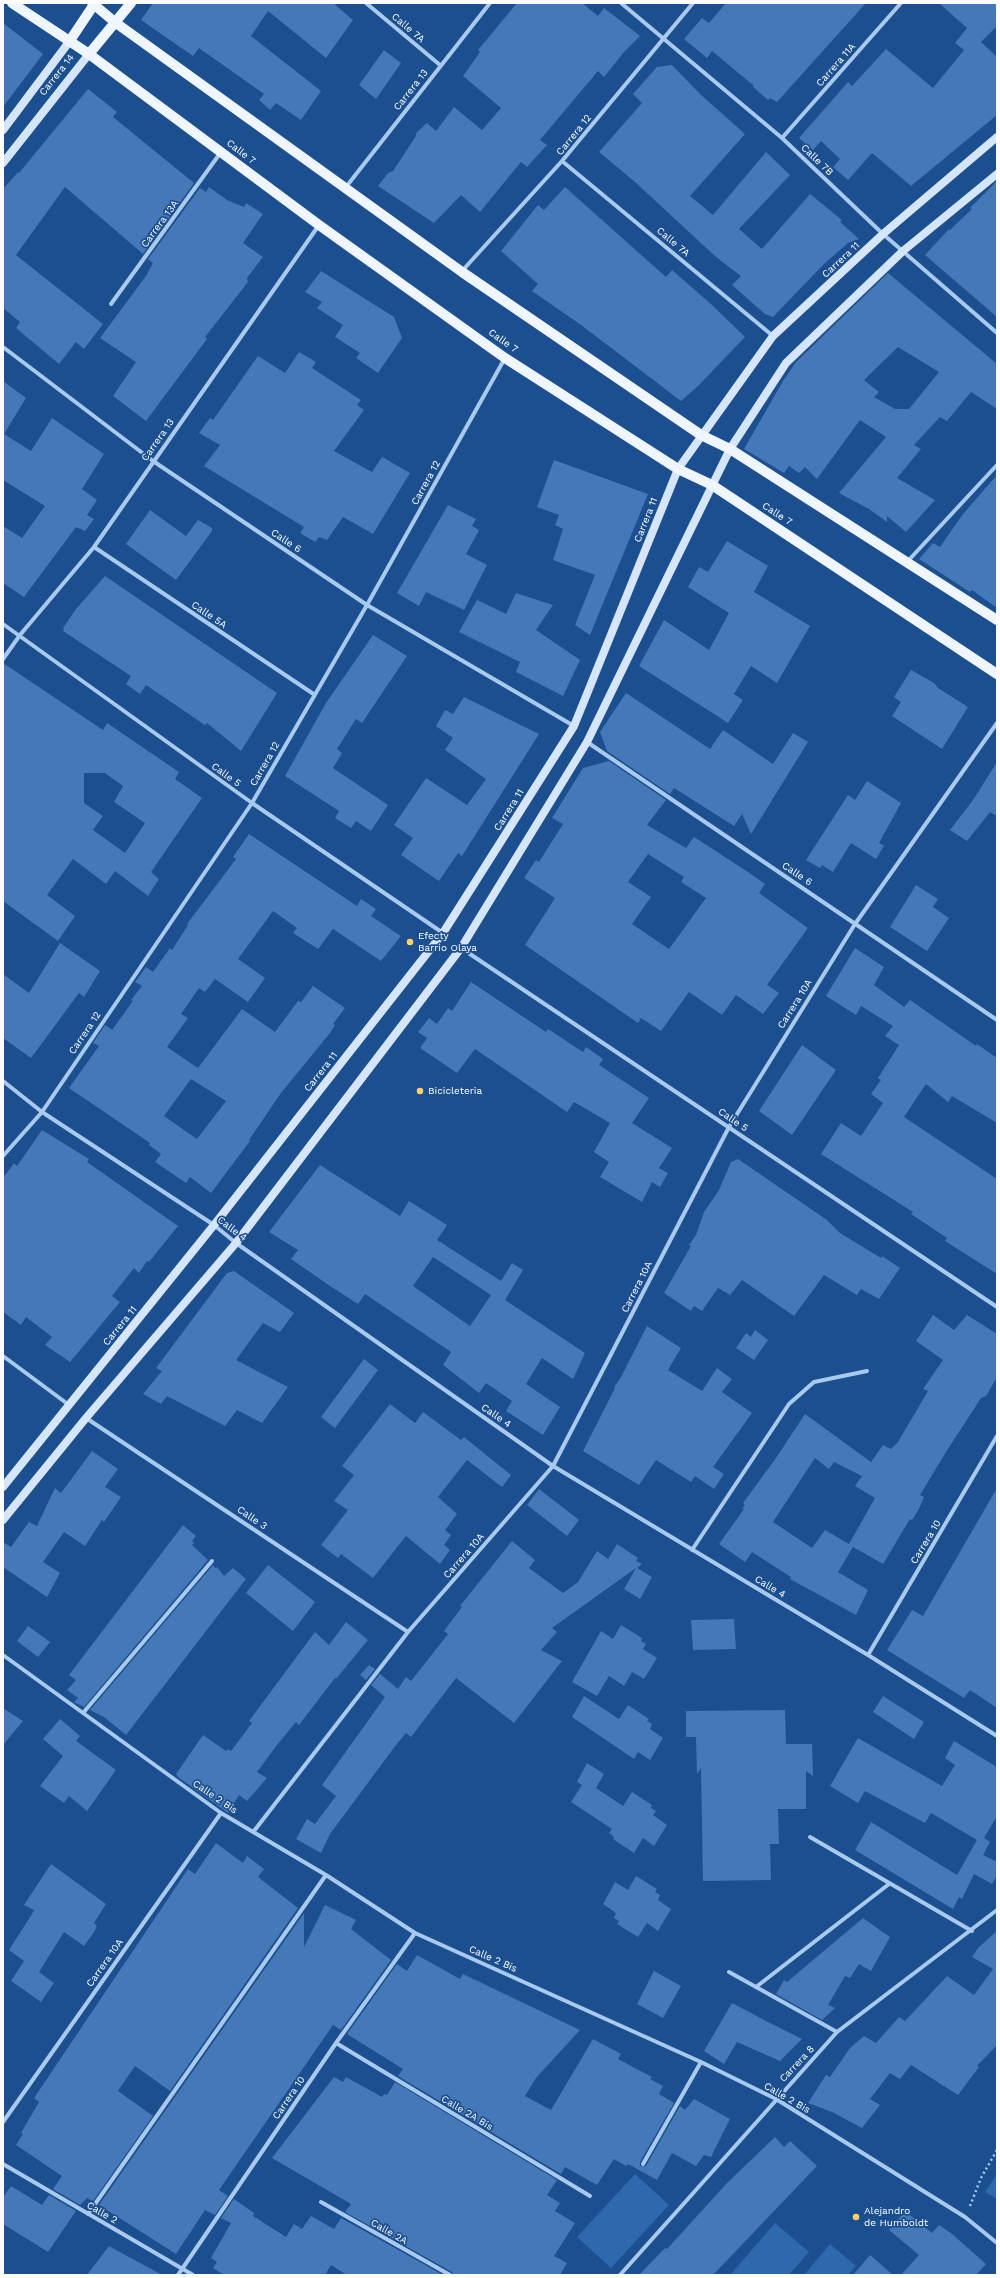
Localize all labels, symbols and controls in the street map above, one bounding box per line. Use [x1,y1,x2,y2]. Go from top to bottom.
street label: Calle 7A [389,11,427,45]
street label: Carrera 11A [814,41,858,89]
street label: Carrera 14 [37,52,77,98]
street label: Carrera 13 [391,67,431,113]
street label: Carrera 12 [554,112,594,158]
street label: Calle 7 [224,137,258,167]
street label: Calle 7B [798,142,836,178]
street label: Carrera 13A [139,198,181,250]
street label: Calle 7A [654,225,692,259]
street label: Carrera 11 [820,240,862,280]
street label: Calle 7 [486,326,520,356]
street label: Carrera 13 [139,416,177,464]
street label: Carrera 12 [409,459,443,507]
street label: Carrera 11 [632,496,660,544]
street label: Calle 7 [760,500,794,528]
street label: Calle 6 [269,527,303,555]
street label: Calle 5A [189,599,229,631]
street label: Carrera 12 [248,740,282,788]
street label: Calle 5 [209,760,243,790]
street label: Carrera 11 [491,787,527,833]
street label: Calle 6 [780,860,814,888]
place label: Efecty Barrio Olaya [418,930,477,954]
marker: Efecty Barrio Olaya [405,937,415,947]
street label: Carrera 10A [775,977,815,1031]
street label: Carrera 12 [66,1009,104,1057]
street label: Carrera 11 [302,1050,340,1094]
place label: Bicicleteria [428,1085,482,1097]
marker: Bicicleteria [415,1086,425,1096]
street label: Calle 5 [716,1106,750,1134]
street label: Calle 4 [215,1214,249,1244]
street label: Carrera 10A [619,1259,655,1315]
street label: Carrera 11 [101,1304,139,1348]
street label: Calle 4 [479,1401,513,1431]
street label: Calle 3 [235,1504,269,1532]
street label: Carrera 10 [908,1518,944,1566]
street label: Carrera 10A [441,1531,487,1581]
street label: Calle 4 [752,1573,788,1601]
street label: Calle 2 Bis [190,1778,240,1816]
street label: Carrera 10A [84,1937,126,1989]
street label: Calle 2 Bis [467,1943,519,1975]
street label: Carrera 8 [777,2043,817,2085]
street label: Carrera 10 [270,2074,308,2122]
street label: Calle 2 Bis [762,2080,812,2116]
street label: Calle 2A Bis [439,2093,495,2133]
street label: Calle 2 [84,2199,120,2227]
place label: Alejandro de Humboldt [864,2205,928,2228]
marker: Alejandro de Humboldt [851,2212,861,2222]
street label: Calle 2A [369,2217,409,2247]

